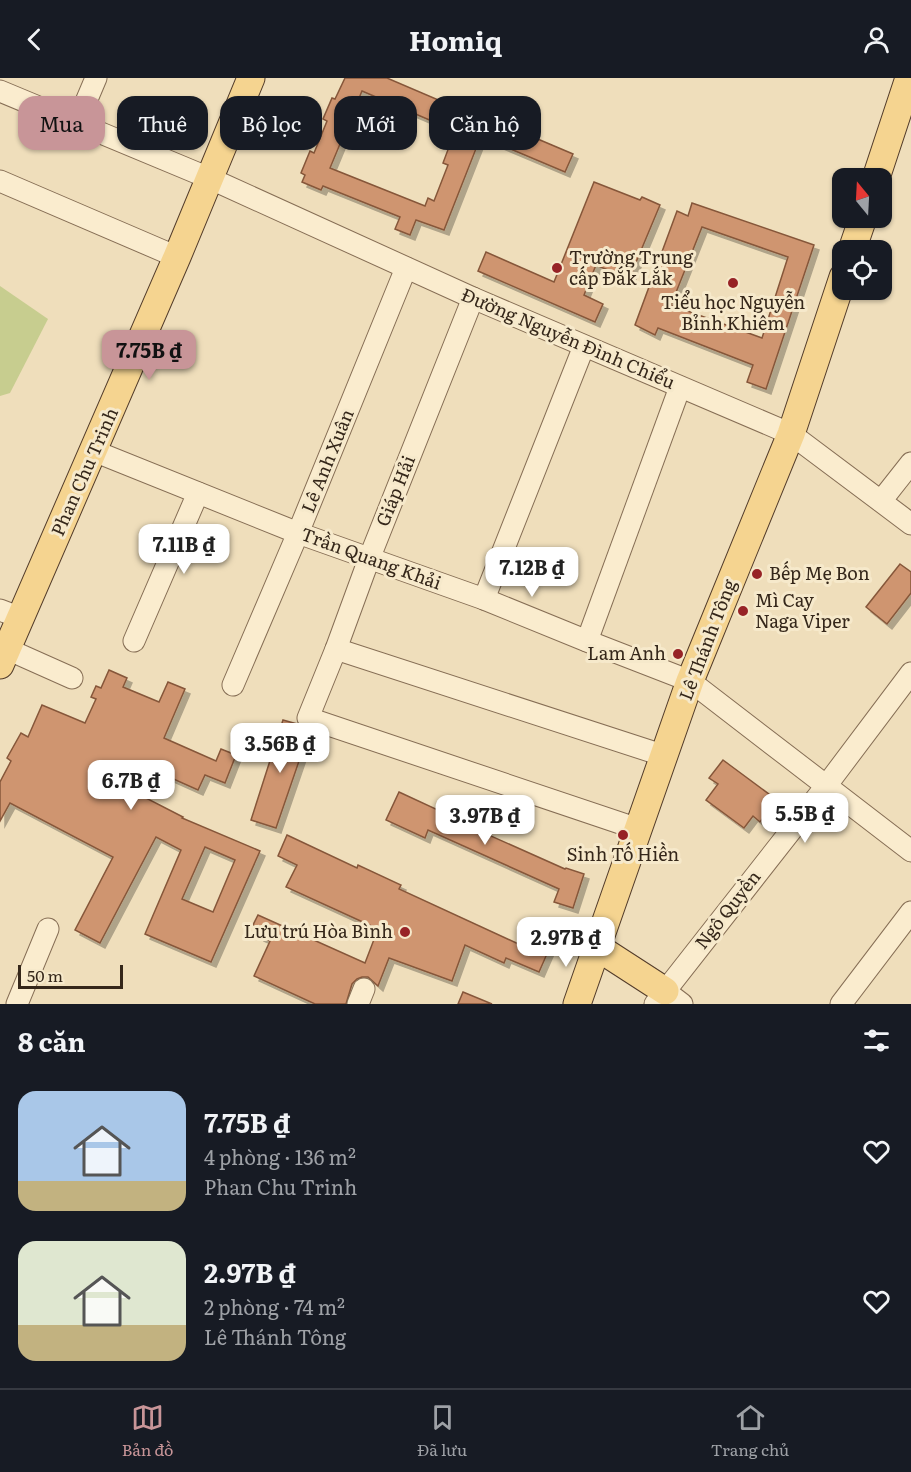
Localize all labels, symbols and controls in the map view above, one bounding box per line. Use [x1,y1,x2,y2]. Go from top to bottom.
text: Homiq [409,19,502,59]
icon: back [18,23,51,56]
icon: person [860,23,893,56]
chip: Mua [18,96,105,150]
chip: Thuê [117,96,208,150]
chip: Bộ lọc [220,96,322,150]
chip: Mới [334,96,417,150]
chip: Căn hộ [429,96,541,150]
north arrow [832,168,892,228]
map controls [832,168,892,300]
button: locate [832,240,892,300]
place label: Trường Trung cấp Đắk Lắk [569,243,694,291]
marker: Trường Trung cấp Đắk Lắk [550,261,564,275]
marker: Tiểu học Nguyễn Bỉnh Khiêm [726,276,740,290]
street label: Đường Nguyễn Đình Chiểu [457,280,680,395]
place label: Tiểu học Nguyễn Bỉnh Khiêm [661,288,805,336]
pin: 7.75B ₫ [94,330,204,381]
text: 7.75B ₫ [116,334,182,364]
street label: Phan Chu Trinh [43,403,124,540]
street label: Lê Anh Xuân [294,404,360,516]
street label: Giáp Hải [368,451,421,530]
street label: Trần Quang Khải [297,520,446,596]
pin: 7.11B ₫ [129,524,239,575]
text: 7.11B ₫ [153,528,215,558]
pin: 7.12B ₫ [477,547,587,598]
text: 7.12B ₫ [499,551,565,581]
place label: Bếp Mẹ Bon [769,559,870,586]
marker: Bếp Mẹ Bon [750,567,764,581]
street label: Lê Thánh Tông [671,574,742,704]
place label: Mì Cay Naga Viper [755,586,850,634]
marker: Mì Cay Naga Viper [736,604,750,618]
place label: Lam Anh [587,639,666,666]
marker: Lam Anh [671,647,685,661]
pin: 3.56B ₫ [225,723,335,774]
text: 3.56B ₫ [244,727,316,757]
pin: 6.7B ₫ [82,760,180,811]
text: 6.7B ₫ [102,764,160,794]
pin: 5.5B ₫ [756,793,854,844]
pin: 3.97B ₫ [430,795,540,846]
text: 5.5B ₫ [775,797,835,827]
text: 3.97B ₫ [450,799,520,829]
marker: Sinh Tố Hiền [616,828,630,842]
place label: Sinh Tố Hiền [567,840,679,867]
street label: Ngô Quyền [687,864,766,954]
place label: Lưu trú Hòa Bình [244,917,393,944]
pin: 2.97B ₫ [511,917,621,968]
text: 2.97B ₫ [531,921,601,951]
marker: Lưu trú Hòa Bình [398,925,412,939]
scale bar [18,962,123,990]
text: 50 m [27,963,63,987]
text: 8 căn [18,1021,86,1060]
icon: filters [860,1024,893,1057]
text: 7.75B ₫ [204,1102,290,1141]
icon: home [66,1115,138,1187]
icon: heart [860,1135,893,1168]
text: 4 phòng · 136 m² [204,1141,356,1171]
text: Phan Chu Trinh [204,1171,357,1201]
text: 2.97B ₫ [204,1252,296,1291]
icon: home [66,1265,138,1337]
icon: heart [860,1285,893,1318]
text: 2 phòng · 74 m² [204,1291,345,1321]
text: Lê Thánh Tông [204,1321,346,1351]
tab: Bản đồ [122,1401,173,1461]
tab: Đã lưu [417,1401,467,1461]
tab: Trang chủ [711,1401,789,1461]

